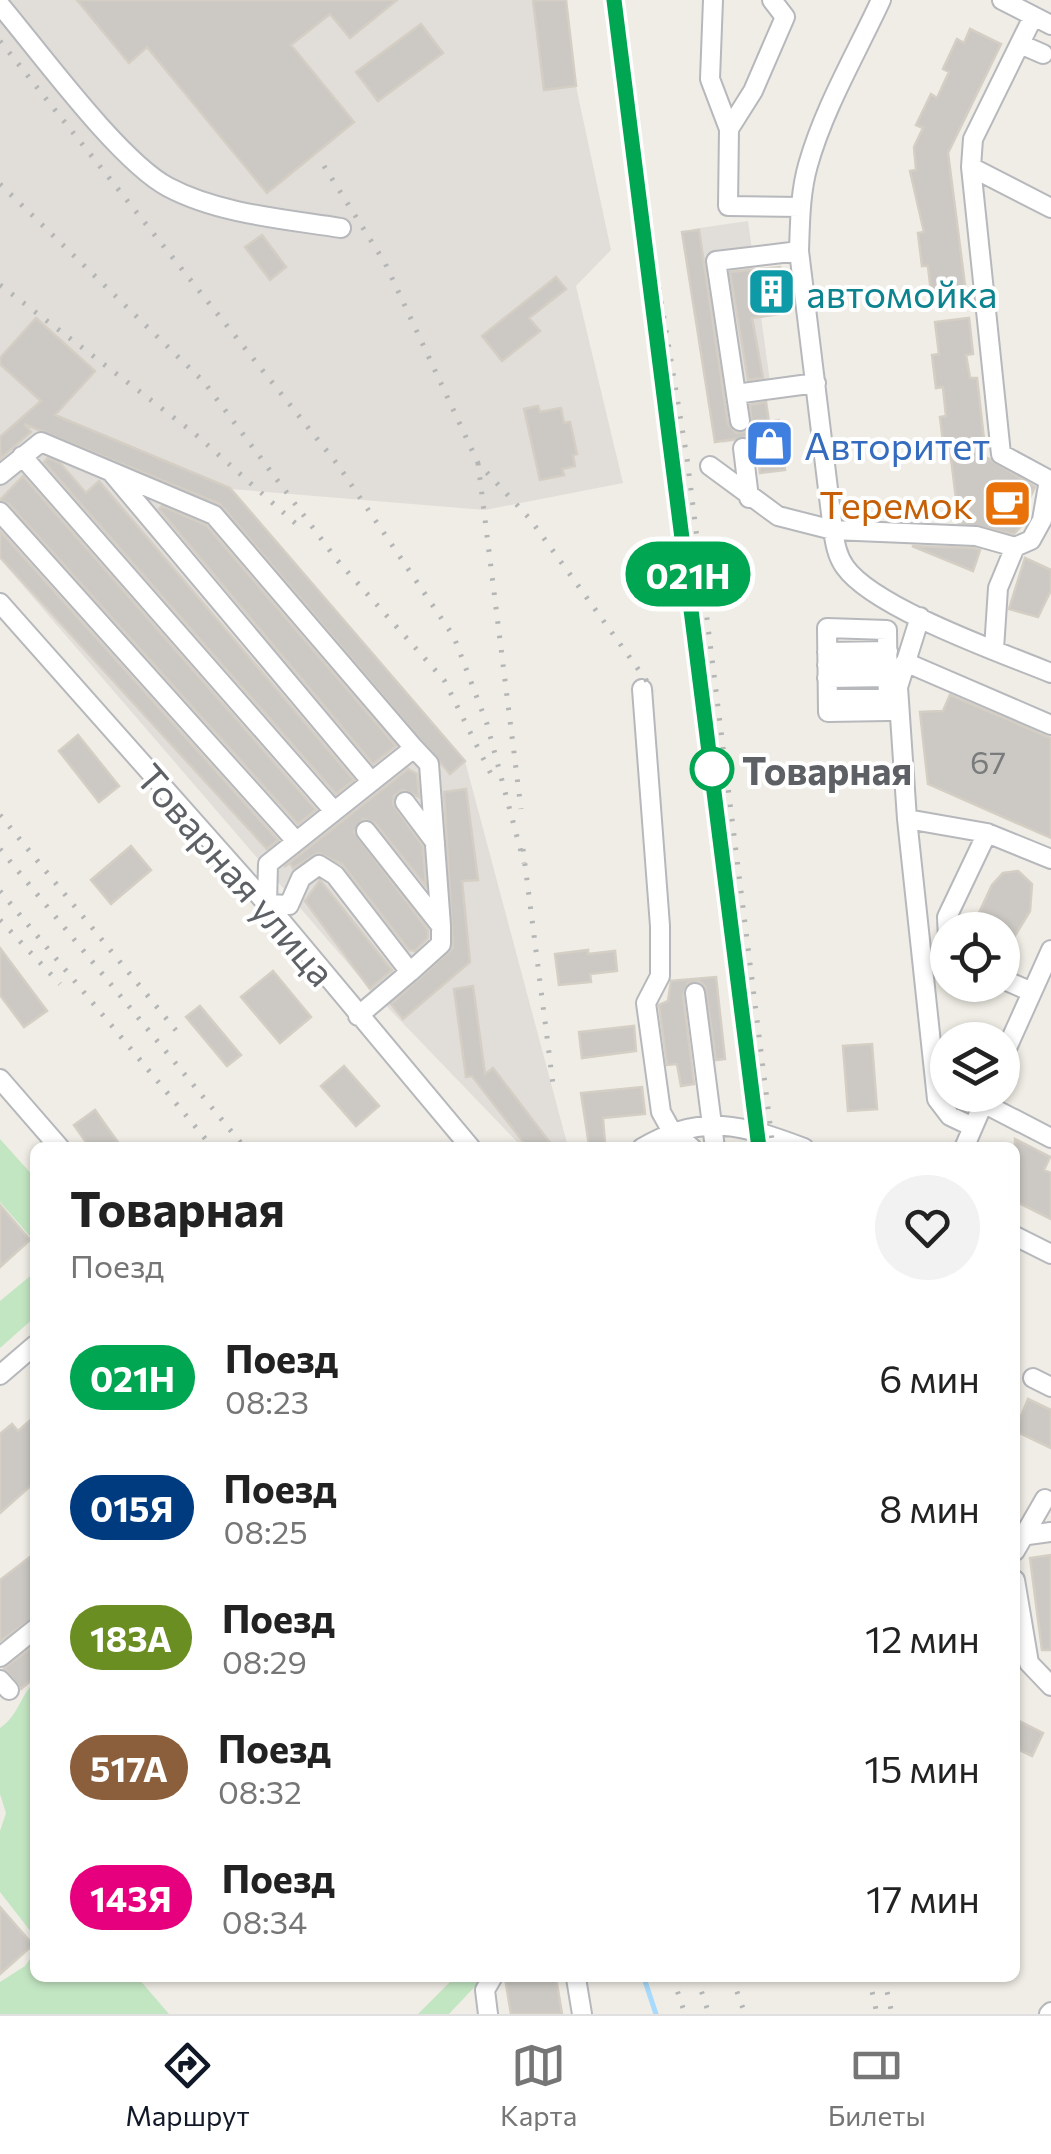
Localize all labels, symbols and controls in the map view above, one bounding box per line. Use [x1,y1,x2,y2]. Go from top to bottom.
building icon: автомойка [745,266,797,318]
place label: автомойка [806,269,998,316]
shop icon: Авторитет [743,418,795,470]
place label: Авторитет [804,421,990,468]
cafe icon: Теремок [982,477,1034,529]
place label: Теремок [819,480,973,527]
line badge: 021Н [618,542,758,606]
text: 021Н [645,553,731,596]
house number: 67 [970,741,1006,781]
place label: Товарная [742,746,912,793]
marker: Товарная [691,748,733,790]
street label: Товарная улица [128,753,346,995]
map controls [930,912,1020,1112]
button: locate [930,912,1020,1002]
button: layers [930,1022,1020,1112]
button: heart [875,1175,980,1280]
text: Товарная [70,1178,285,1237]
text: Поезд [70,1245,164,1285]
text: Поезд [225,1334,338,1381]
text: 6 мин [879,1354,980,1401]
text: 021Н [90,1356,175,1399]
text: 08:23 [225,1381,309,1421]
text: Поезд [224,1464,337,1511]
text: 8 мин [879,1484,980,1531]
text: 015Я [90,1486,174,1529]
text: 08:25 [224,1511,308,1551]
text: Поезд [222,1594,335,1641]
text: 12 мин [865,1614,980,1661]
text: 183А [90,1616,172,1659]
text: 08:29 [222,1641,307,1681]
text: Поезд [218,1724,331,1771]
text: 15 мин [864,1744,980,1791]
text: 517А [90,1746,168,1789]
text: 08:32 [218,1771,302,1811]
text: Поезд [222,1854,335,1901]
text: 17 мин [866,1874,980,1921]
text: 143Я [90,1876,172,1919]
text: 08:34 [222,1901,307,1941]
tab: Маршрут [125,2038,250,2132]
tab: Карта [500,2038,577,2132]
tab: Билеты [828,2038,926,2132]

